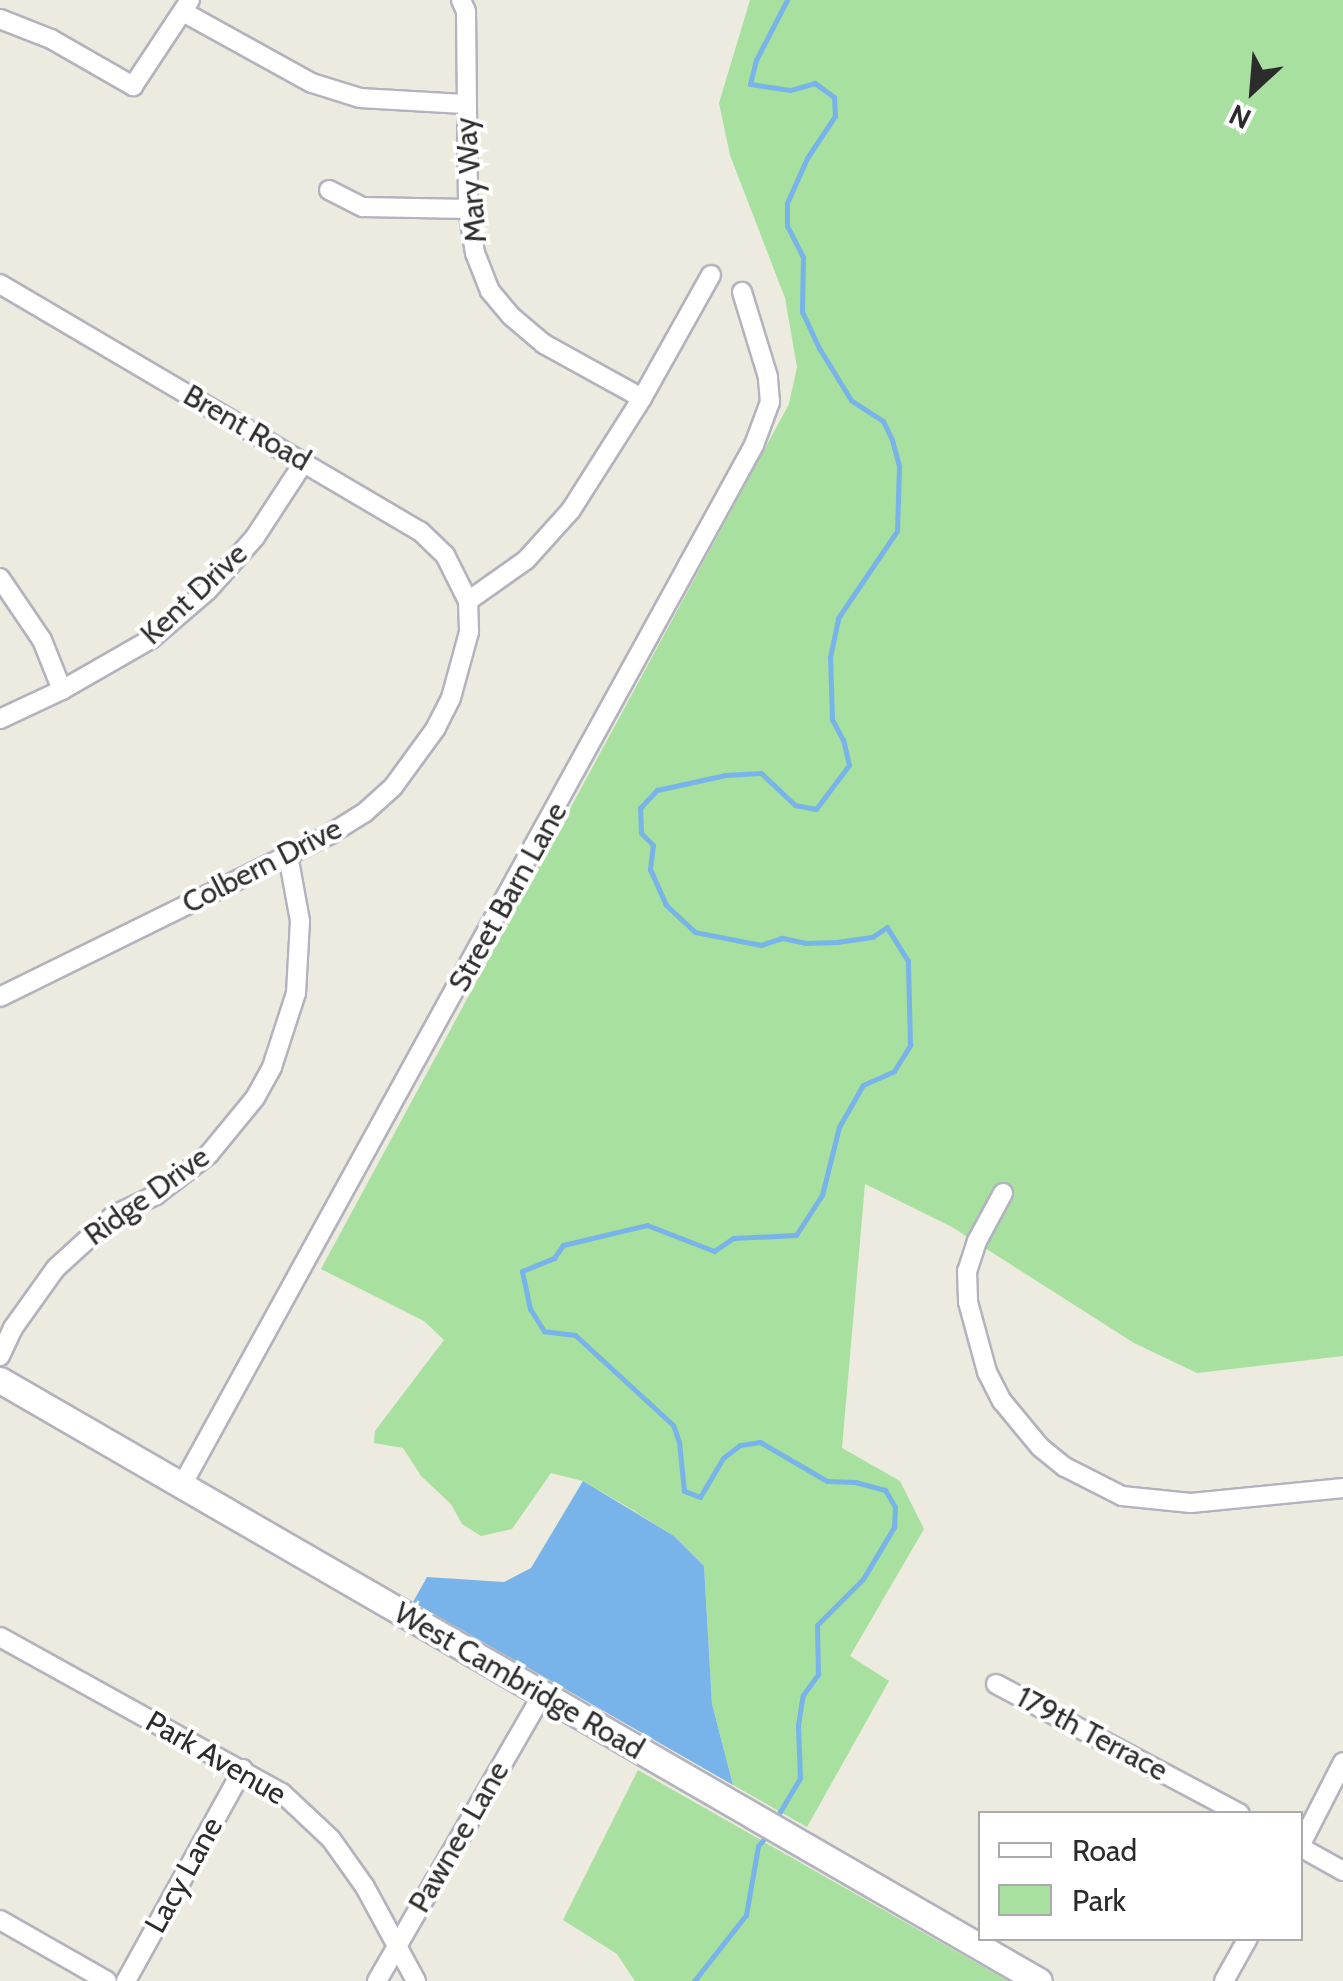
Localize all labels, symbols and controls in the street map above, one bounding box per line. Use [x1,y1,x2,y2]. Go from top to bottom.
north arrow [1203,40,1303,140]
text: N [1224,97,1256,137]
street label: Mary Way [448,116,494,244]
street label: Brent Road [177,377,317,479]
street label: Kent Drive [133,536,255,652]
street label: Street Barn Lane [441,796,575,998]
street label: Colbern Drive [176,810,348,922]
street label: Ridge Drive [78,1139,216,1253]
street label: West Cambridge Road [388,1595,650,1767]
street label: 179th Terrace [1010,1679,1174,1789]
street label: Park Avenue [139,1703,293,1813]
street label: Pawnee Lane [401,1755,517,1919]
street label: Lacy Lane [138,1811,230,1939]
legend [978,1811,1303,1941]
text: Road [1072,1832,1137,1869]
text: Park [1072,1882,1126,1919]

